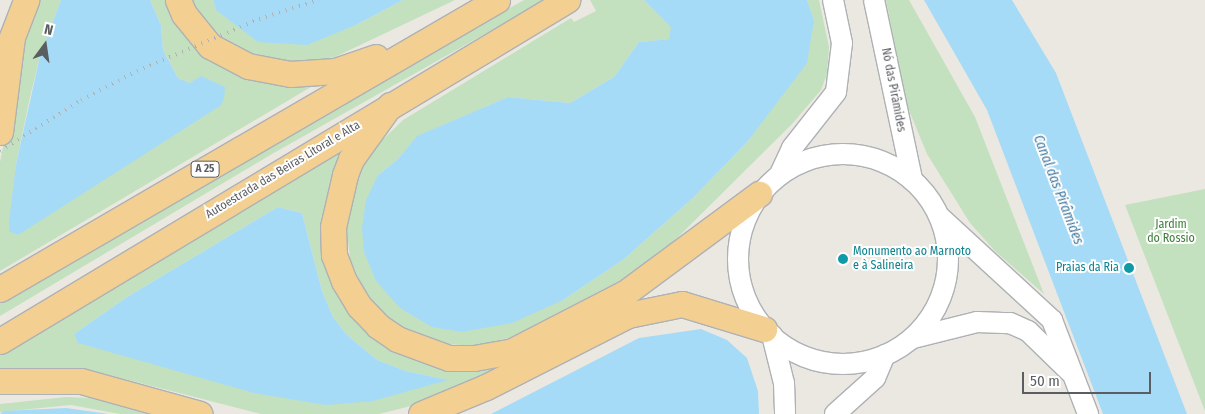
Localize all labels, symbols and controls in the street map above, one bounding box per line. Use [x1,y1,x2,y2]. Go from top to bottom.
north arrow [20,20,70,70]
text: N [43,21,55,39]
street label: Nó das Pirâmides [878,47,908,133]
street label: Autoestrada das Beiras Litoral e Alta [203,118,363,222]
water label: Canal das Pirâmides [1029,133,1087,247]
road number: A 25 [190,160,220,178]
park label: Jardim do Rossio [1147,218,1195,246]
place label: Monumento ao Marnoto e à Salineira [853,245,971,273]
marker: Monumento ao Marnoto e à Salineira [837,253,849,265]
place label: Praias da Ria [1056,261,1119,275]
marker: Praias da Ria [1123,262,1135,274]
scale bar [1025,362,1154,394]
text: 50 m [1030,372,1060,390]

